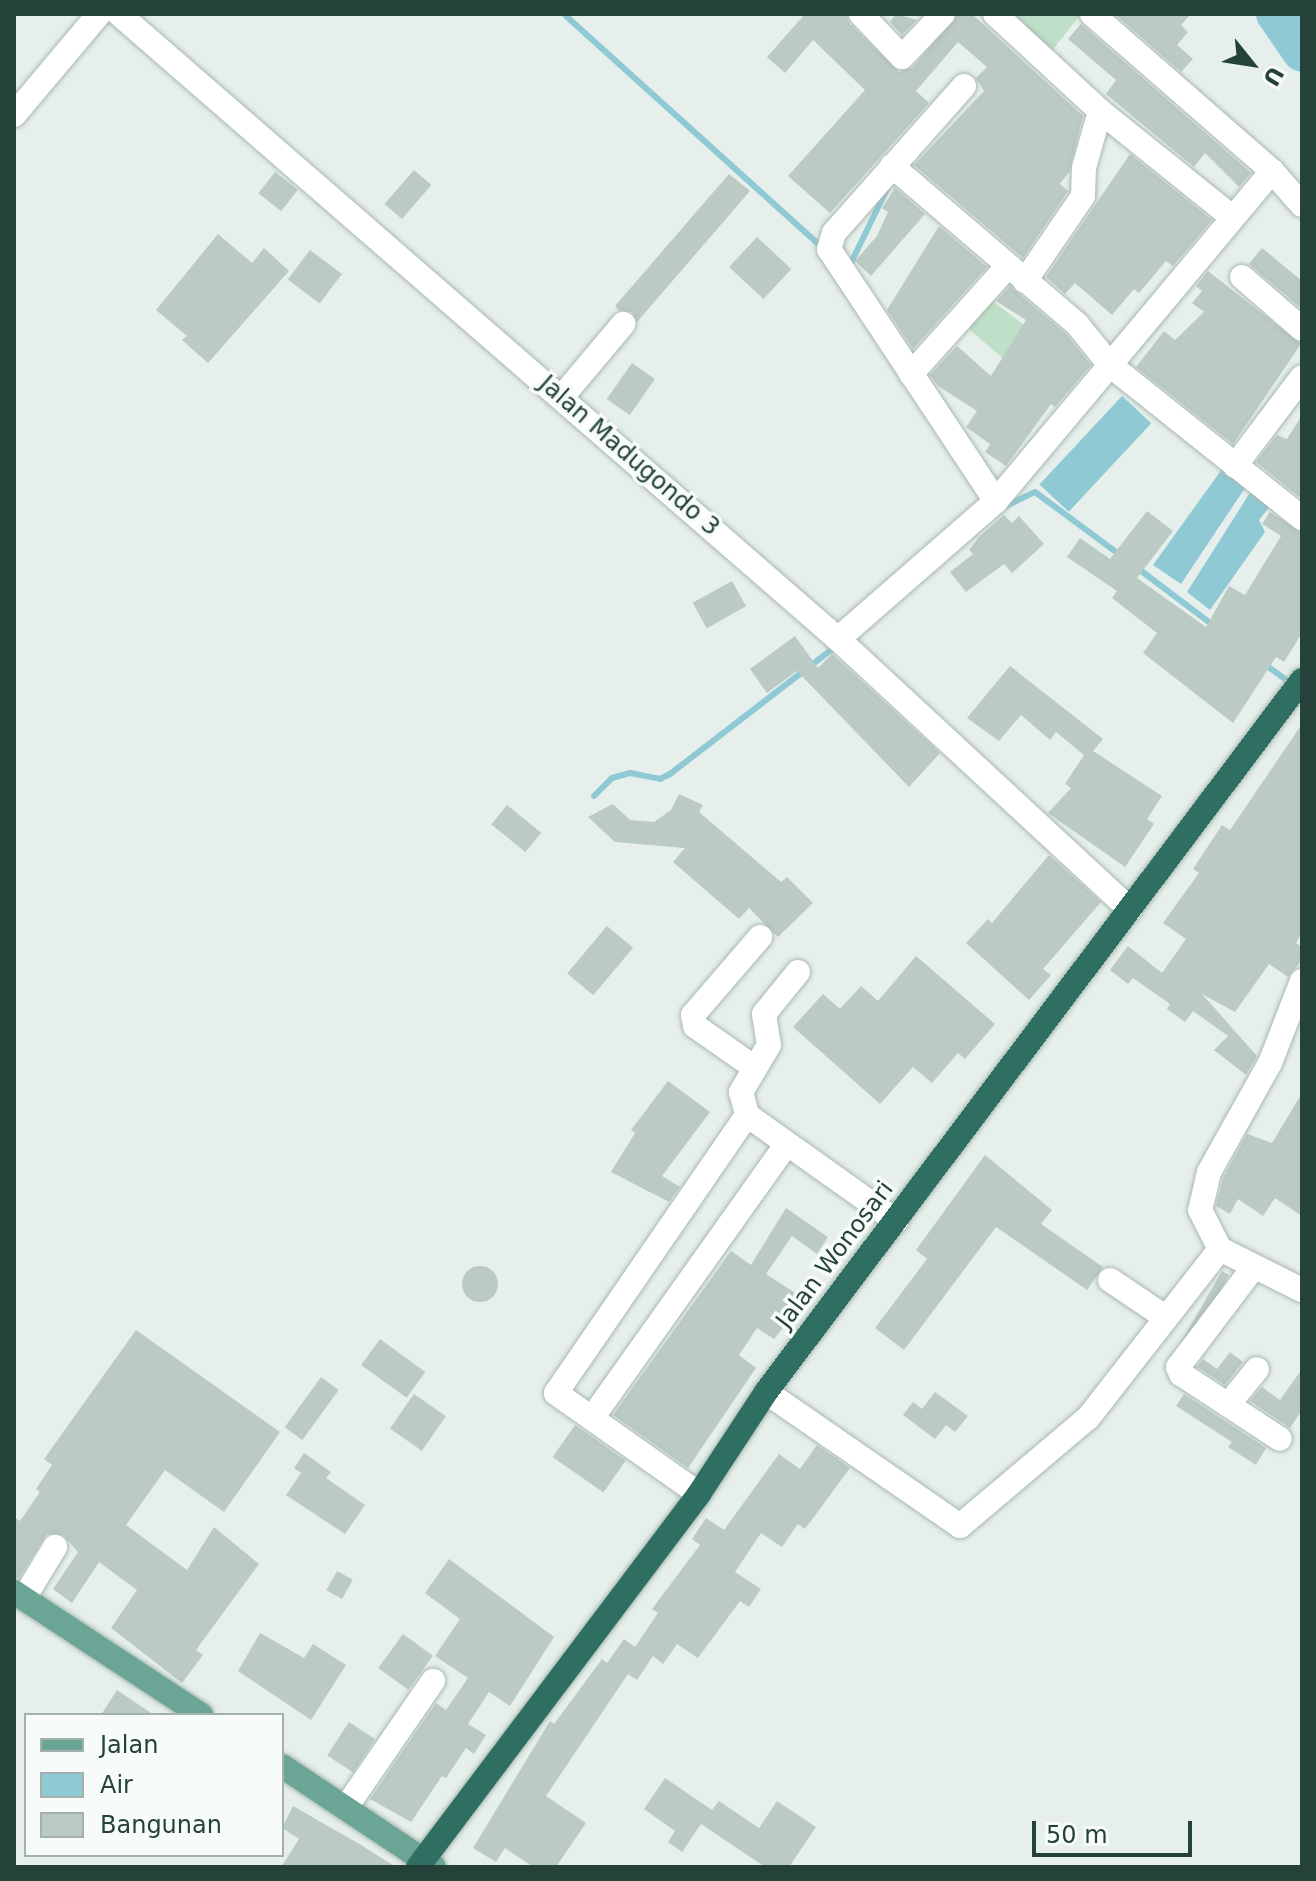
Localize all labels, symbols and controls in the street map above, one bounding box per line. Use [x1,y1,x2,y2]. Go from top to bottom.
north arrow [1212,24,1292,104]
text: U [1258,62,1289,90]
street label: Jalan Madugondo 3 [533,370,725,542]
street label: Jalan Wonosari [770,1176,900,1334]
legend [24,1713,284,1857]
text: Jalan [100,1731,158,1759]
text: Air [100,1771,133,1799]
scale bar [1036,1805,1196,1855]
text: Bangunan [100,1811,222,1839]
text: 50 m [1046,1821,1108,1849]

